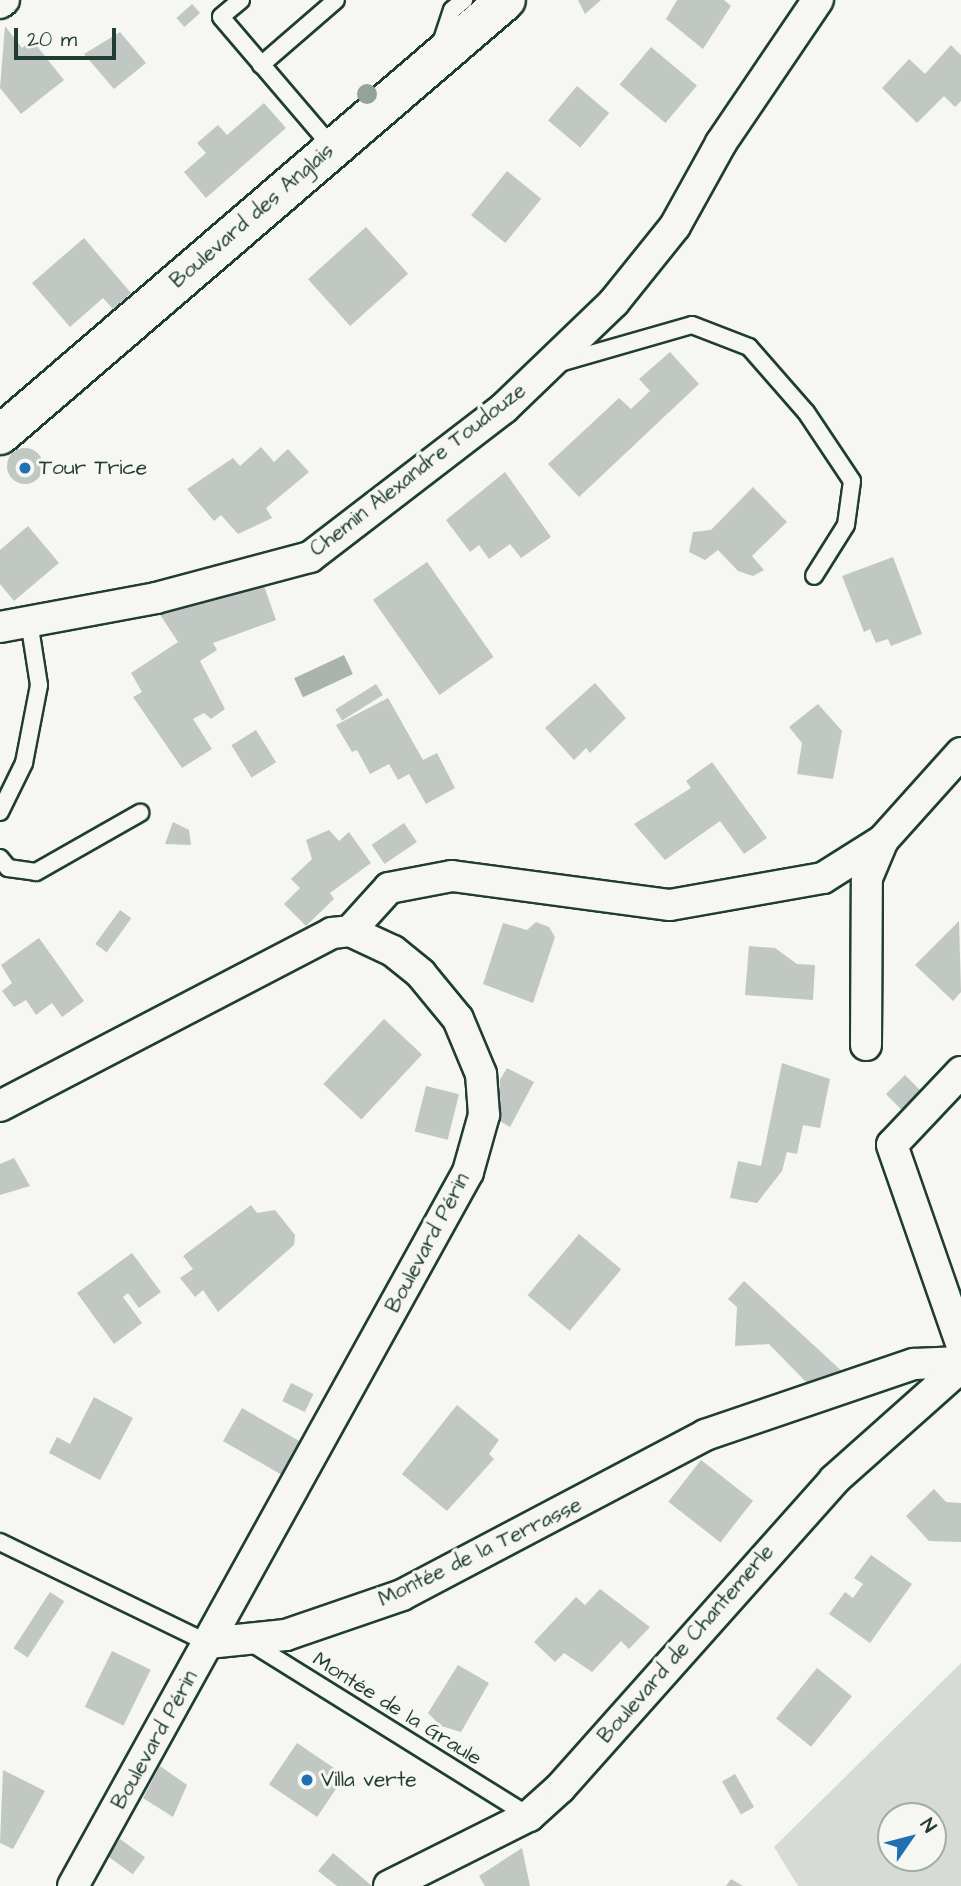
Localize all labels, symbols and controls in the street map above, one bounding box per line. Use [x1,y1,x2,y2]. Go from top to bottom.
scale bar [18,14,119,58]
text: 20 m [27,25,77,54]
street label: Boulevard des Anglais [165,138,339,294]
street label: Chemin Alexandre Toudouze [305,378,531,562]
place label: Tour Trice [39,455,147,481]
marker: Tour Trice [17,460,33,476]
street label: Boulevard Périn [381,1169,475,1317]
street label: Montée de la Terrasse [374,1492,586,1612]
street label: Boulevard de Chantemerle [593,1539,779,1749]
street label: Montée de la Graule [308,1647,486,1771]
street label: Boulevard Périn [107,1666,203,1814]
place label: Villa verte [321,1767,417,1793]
marker: Villa verte [299,1772,315,1788]
north arrow [877,1802,947,1872]
text: N [913,1813,942,1838]

